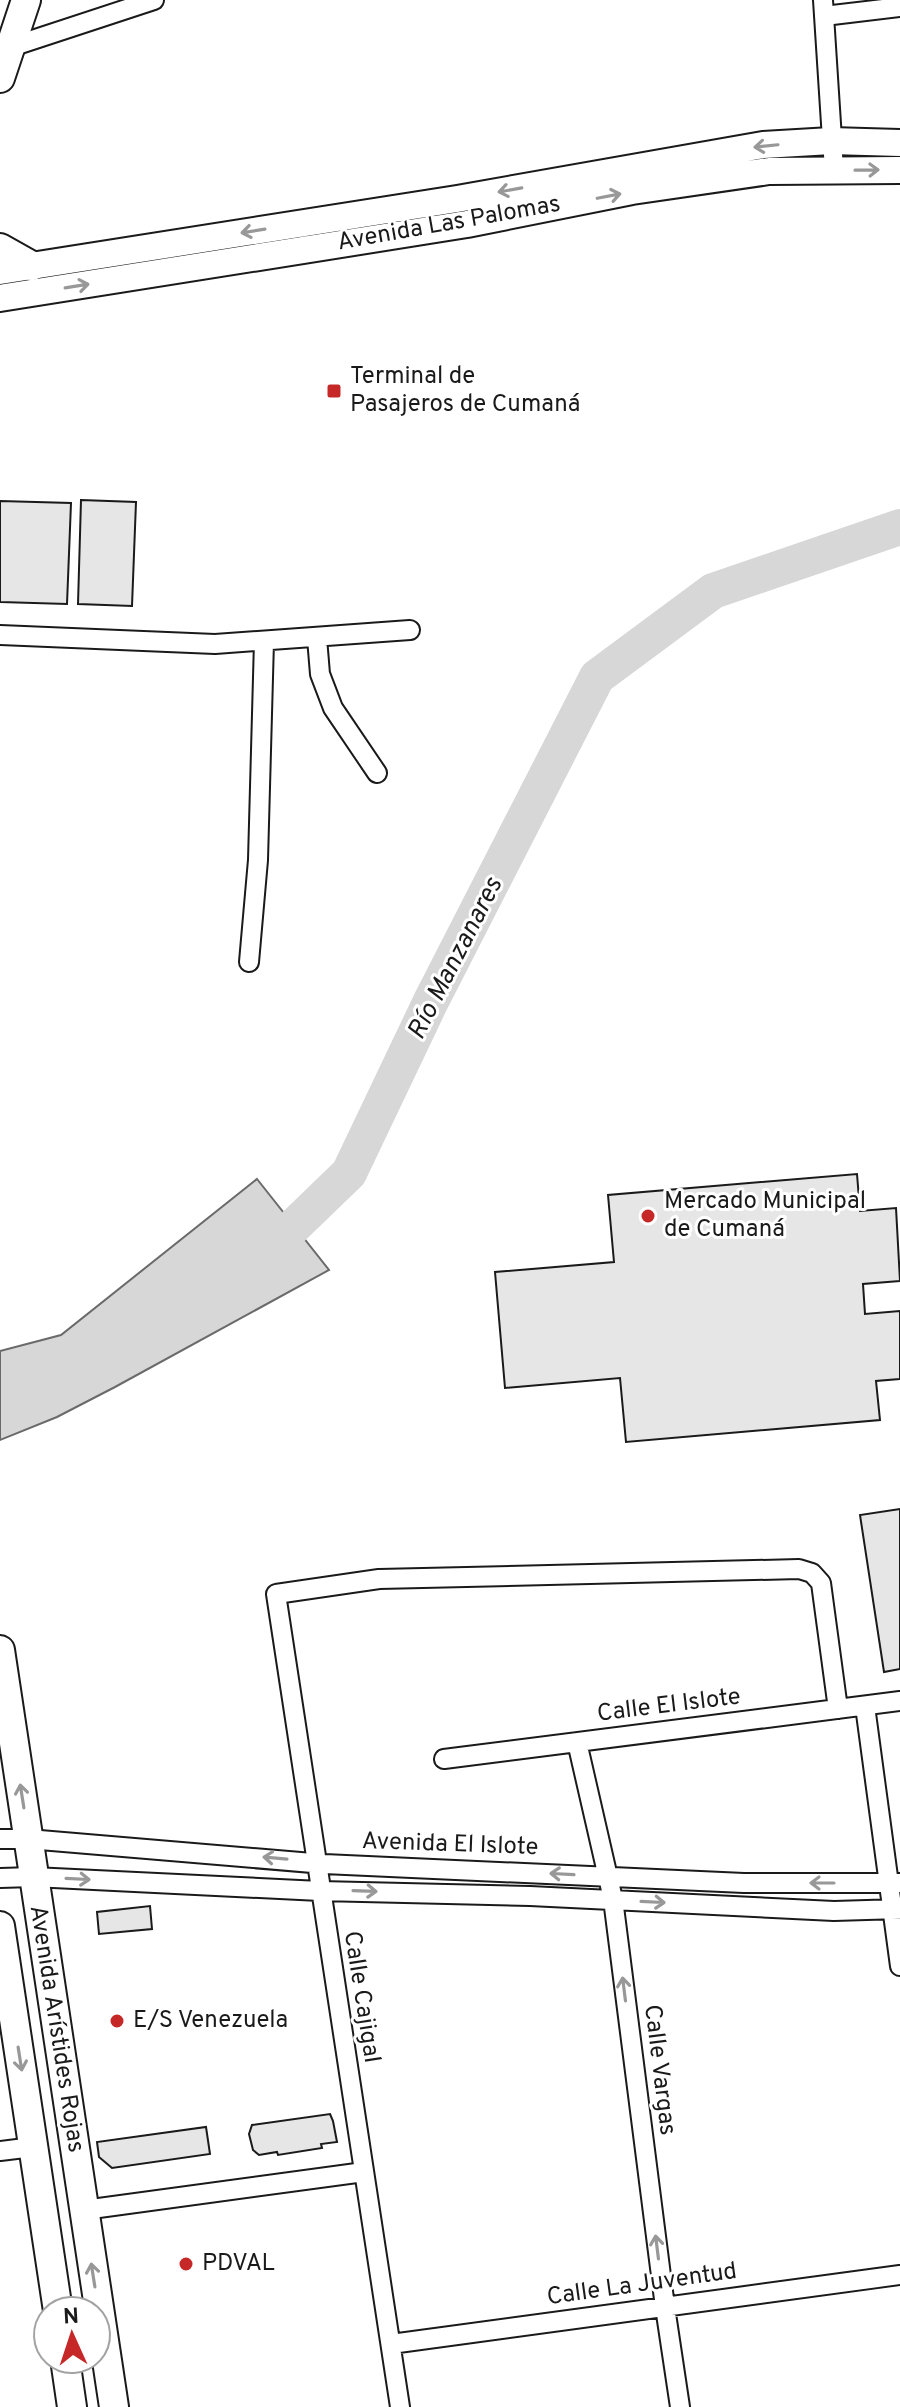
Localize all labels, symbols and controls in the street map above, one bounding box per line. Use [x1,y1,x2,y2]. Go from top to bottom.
one-way arrow [753,138,780,153]
one-way arrow [853,162,880,178]
one-way arrow [498,184,523,199]
one-way arrow [596,187,622,202]
street label: Avenida Las Palomas [335,190,563,258]
one-way arrow [241,224,267,239]
one-way arrow [64,278,89,293]
place label: Terminal de Pasajeros de Cumaná [350,362,580,420]
marker: Terminal de Pasajeros de Cumaná [325,382,343,400]
water label: Río Manzanares [401,871,512,1046]
place label: Mercado Municipal de Cumaná [664,1187,866,1245]
marker: Mercado Municipal de Cumaná [639,1207,657,1225]
street label: Calle El Islote [596,1682,742,1730]
one-way arrow [14,1784,29,1809]
street label: Avenida El Islote [361,1827,539,1863]
one-way arrow [262,1850,289,1865]
one-way arrow [549,1866,576,1881]
one-way arrow [64,1872,91,1887]
one-way arrow [809,1875,836,1891]
one-way arrow [351,1883,378,1899]
one-way arrow [639,1894,666,1909]
street label: Avenida Arístides Rojas [22,1903,90,2155]
street label: Calle Cajigal [336,1929,386,2065]
one-way arrow [617,1976,632,2003]
street label: Calle Vargas [636,2003,682,2137]
place label: E/S Venezuela [133,2006,288,2036]
marker: E/S Venezuela [108,2012,126,2030]
one-way arrow [13,2045,28,2071]
one-way arrow [650,2234,665,2261]
place label: PDVAL [202,2249,275,2279]
marker: PDVAL [177,2255,195,2273]
street label: Calle La Juventud [545,2257,739,2313]
one-way arrow [85,2262,100,2288]
north arrow [32,2295,112,2375]
text: N [62,2304,80,2331]

